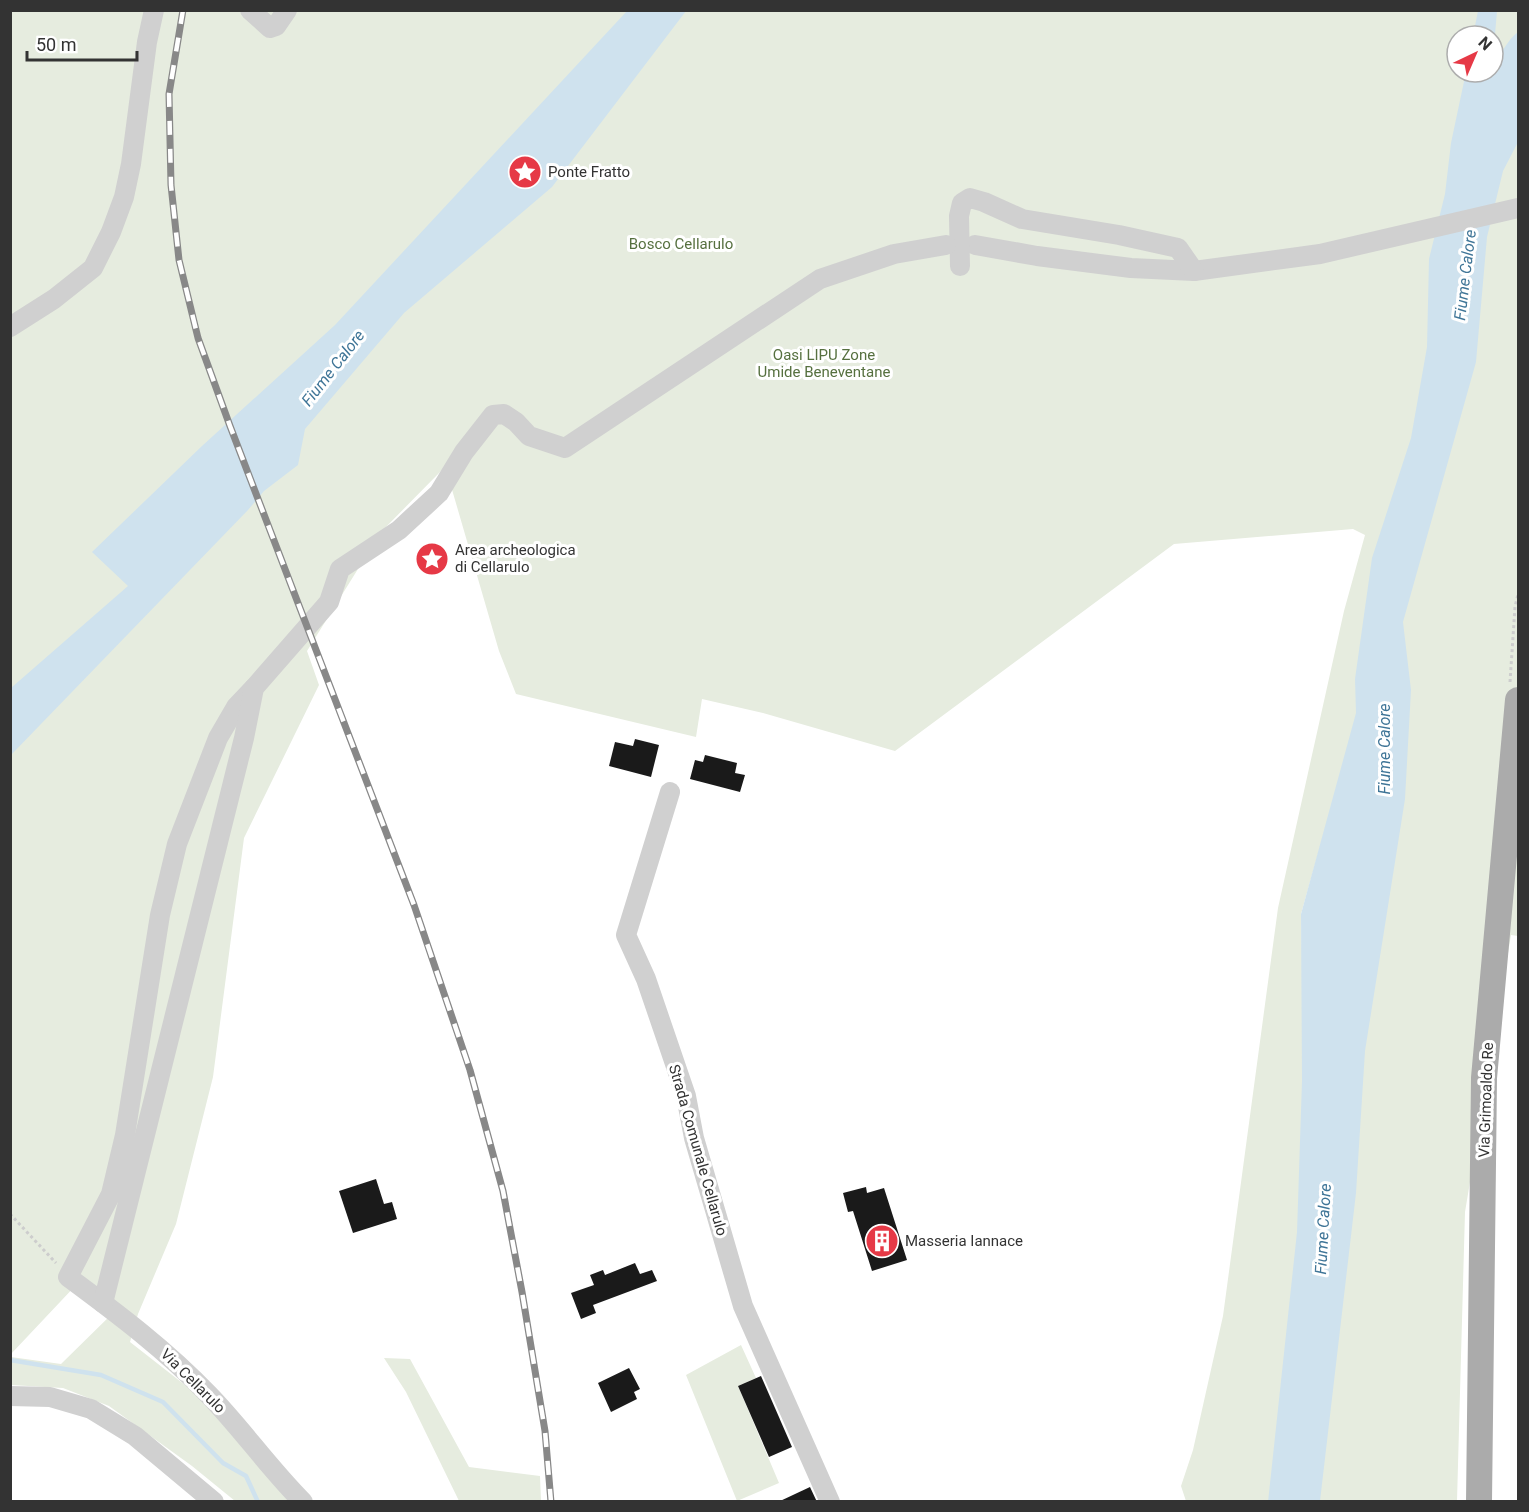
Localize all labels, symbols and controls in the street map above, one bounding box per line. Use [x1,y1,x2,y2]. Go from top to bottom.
scale bar [27,24,136,62]
north arrow [1445,24,1505,84]
text: N [1474,33,1496,54]
text: 50 m [36,34,76,55]
place icon: Ponte Fratto [507,154,543,190]
place label: Ponte Fratto [548,163,630,181]
water label: Fiume Calore [1450,229,1480,321]
park label: Bosco Cellarulo [629,235,733,253]
water label: Fiume Calore [297,326,369,410]
park label: Oasi LIPU Zone Umide Beneventane [758,346,890,381]
place icon: Area archeologica di Cellarulo [414,541,450,577]
place label: Area archeologica di Cellarulo [455,541,576,576]
water label: Fiume Calore [1375,703,1394,795]
street label: Via Grimoaldo Re [1475,1042,1497,1158]
street label: Strada Comunale Cellarulo [665,1062,731,1238]
water label: Fiume Calore [1311,1183,1335,1275]
building icon: Masseria Iannace [864,1223,900,1259]
place label: Masseria Iannace [905,1232,1023,1250]
street label: Via Cellarulo [157,1345,229,1417]

